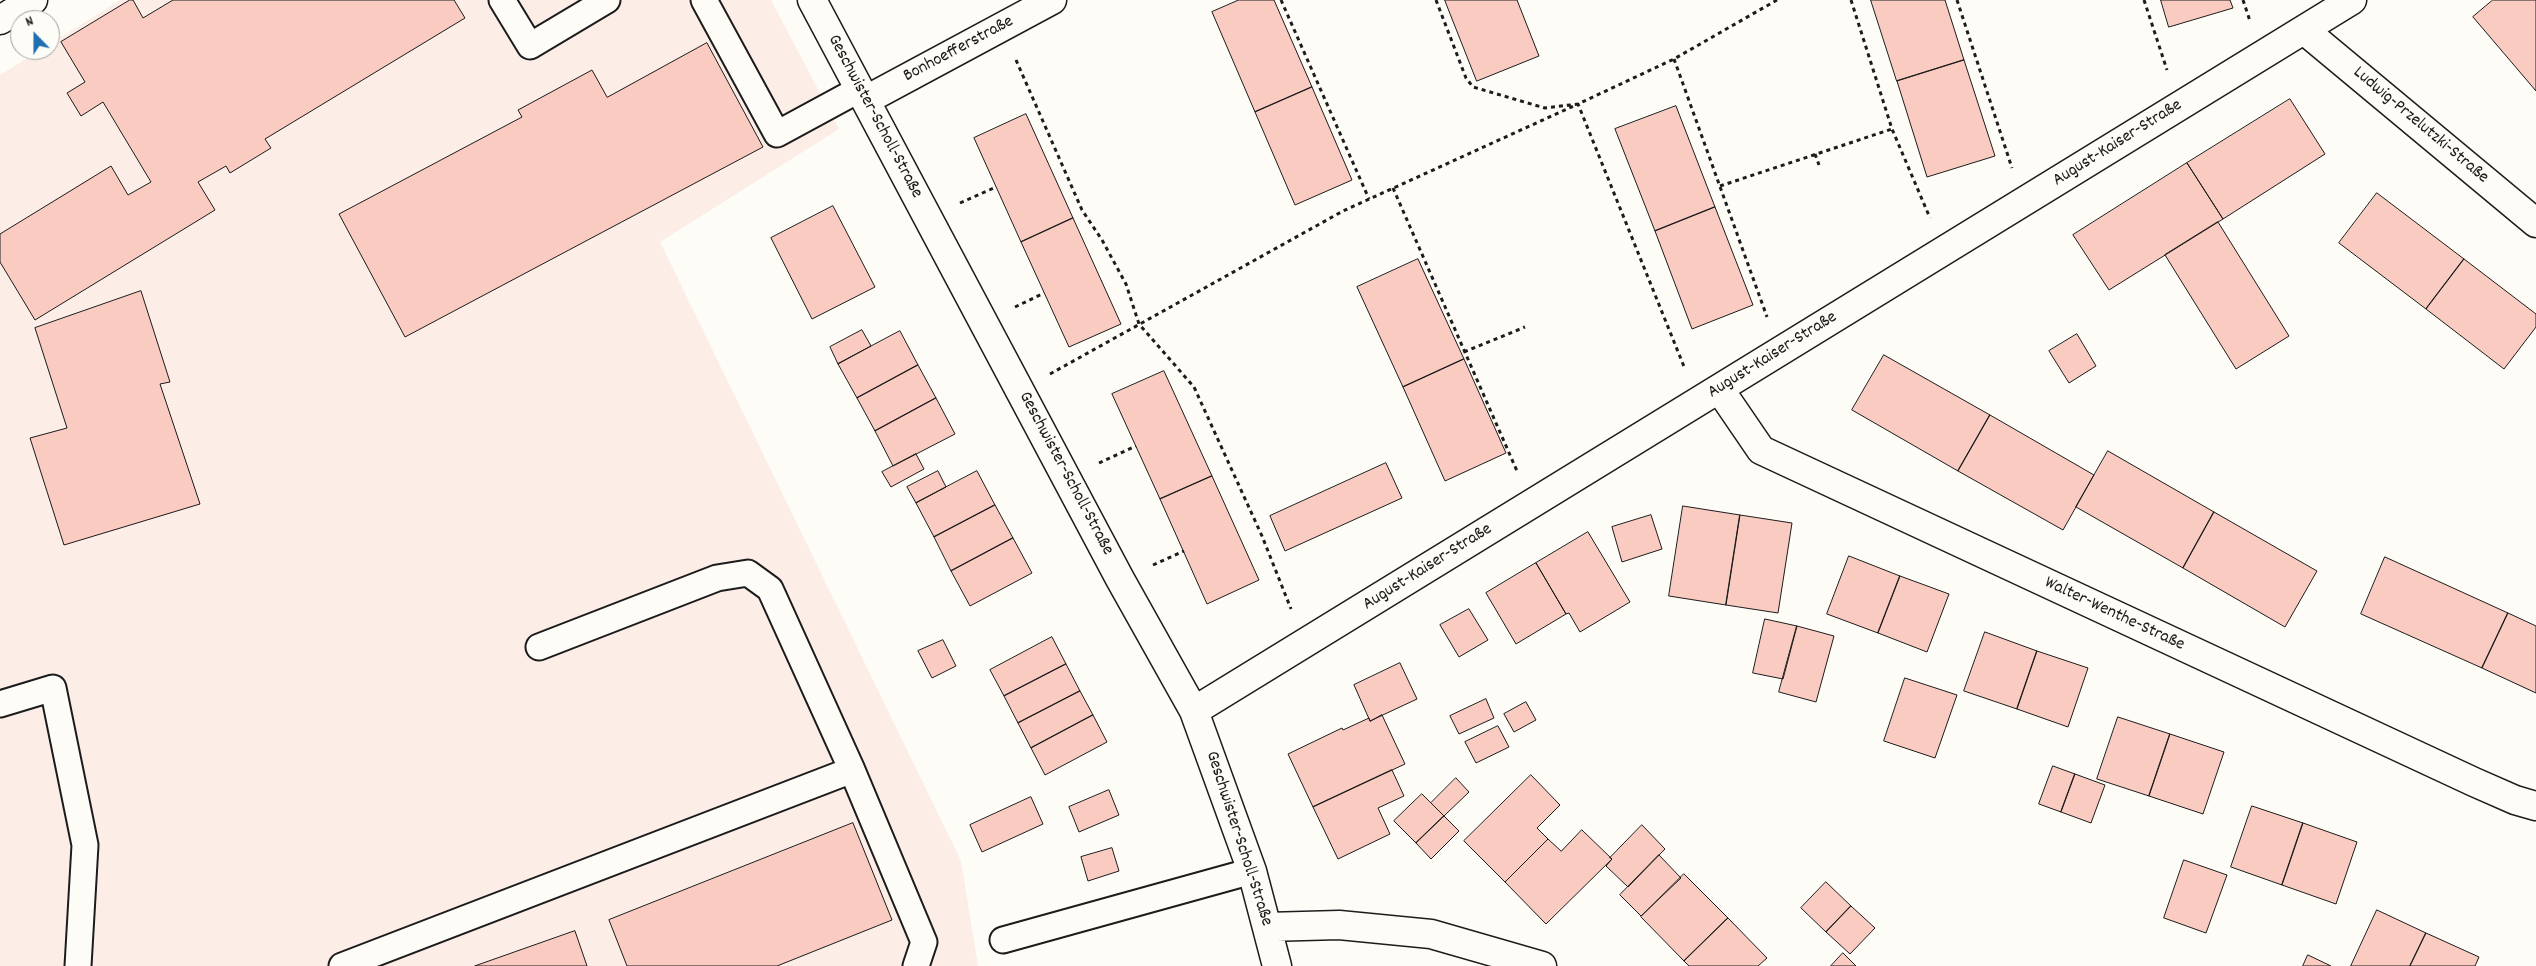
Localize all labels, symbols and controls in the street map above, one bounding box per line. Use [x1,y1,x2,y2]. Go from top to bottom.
north arrow [10,10,60,60]
text: N [23,11,37,33]
street label: Bonhoefferstraße [900,12,1018,88]
street label: Geschwister-Scholl-Straße [822,31,926,203]
street label: Ludwig-Przelutzki-Straße [2348,63,2492,189]
street label: August-Kaiser-Straße [2049,96,2187,192]
street label: August-Kaiser-Straße [1704,308,1842,404]
street label: Geschwister-Scholl-Straße [1013,388,1117,560]
street label: August-Kaiser-Straße [1359,520,1497,616]
street label: Walter-Wenthe-Straße [2040,573,2188,657]
street label: Geschwister-Scholl-Straße [1200,749,1276,929]

